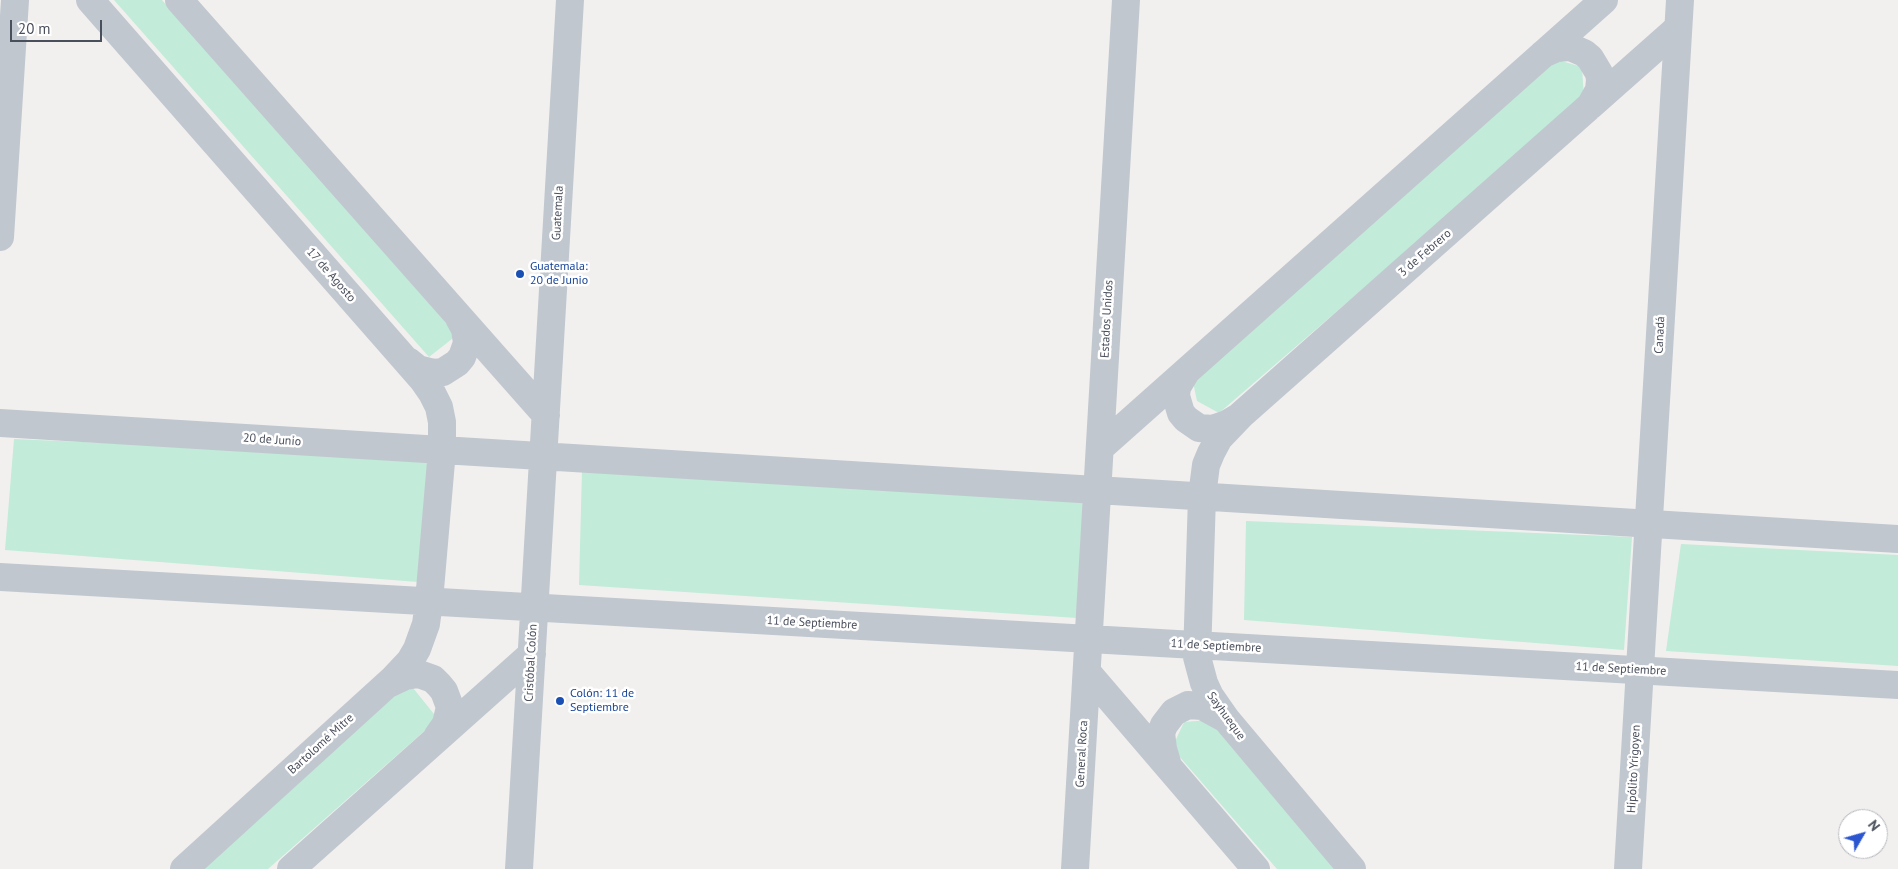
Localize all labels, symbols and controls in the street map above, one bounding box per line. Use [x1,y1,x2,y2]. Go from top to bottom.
scale bar [12,10,105,42]
text: 20 m [18,19,51,38]
street label: Guatemala [549,185,567,241]
street label: 3 de Febrero [1396,226,1454,280]
street label: 17 de Agosto [304,245,358,305]
place label: Guatemala: 20 de Junio [530,260,588,288]
marker: Guatemala: 20 de Junio [514,268,526,280]
street label: Estados Unidos [1098,280,1116,358]
street label: Canadá [1652,316,1668,354]
street label: 20 de Junio [242,431,302,449]
street label: 11 de Septiembre [766,613,858,633]
street label: Cristóbal Colón [522,624,540,702]
street label: 11 de Septiembre [1170,636,1262,656]
street label: 11 de Septiembre [1575,659,1667,679]
place label: Colón: 11 de Septiembre [570,687,634,715]
street label: Sayhueque [1204,689,1248,743]
marker: Colón: 11 de Septiembre [554,695,566,707]
street label: Bartolomé Mitre [285,711,357,777]
street label: General Roca [1073,720,1091,788]
street label: Hipólito Yrigoyen [1624,724,1644,814]
north arrow [1838,809,1888,859]
text: N [1864,816,1884,835]

